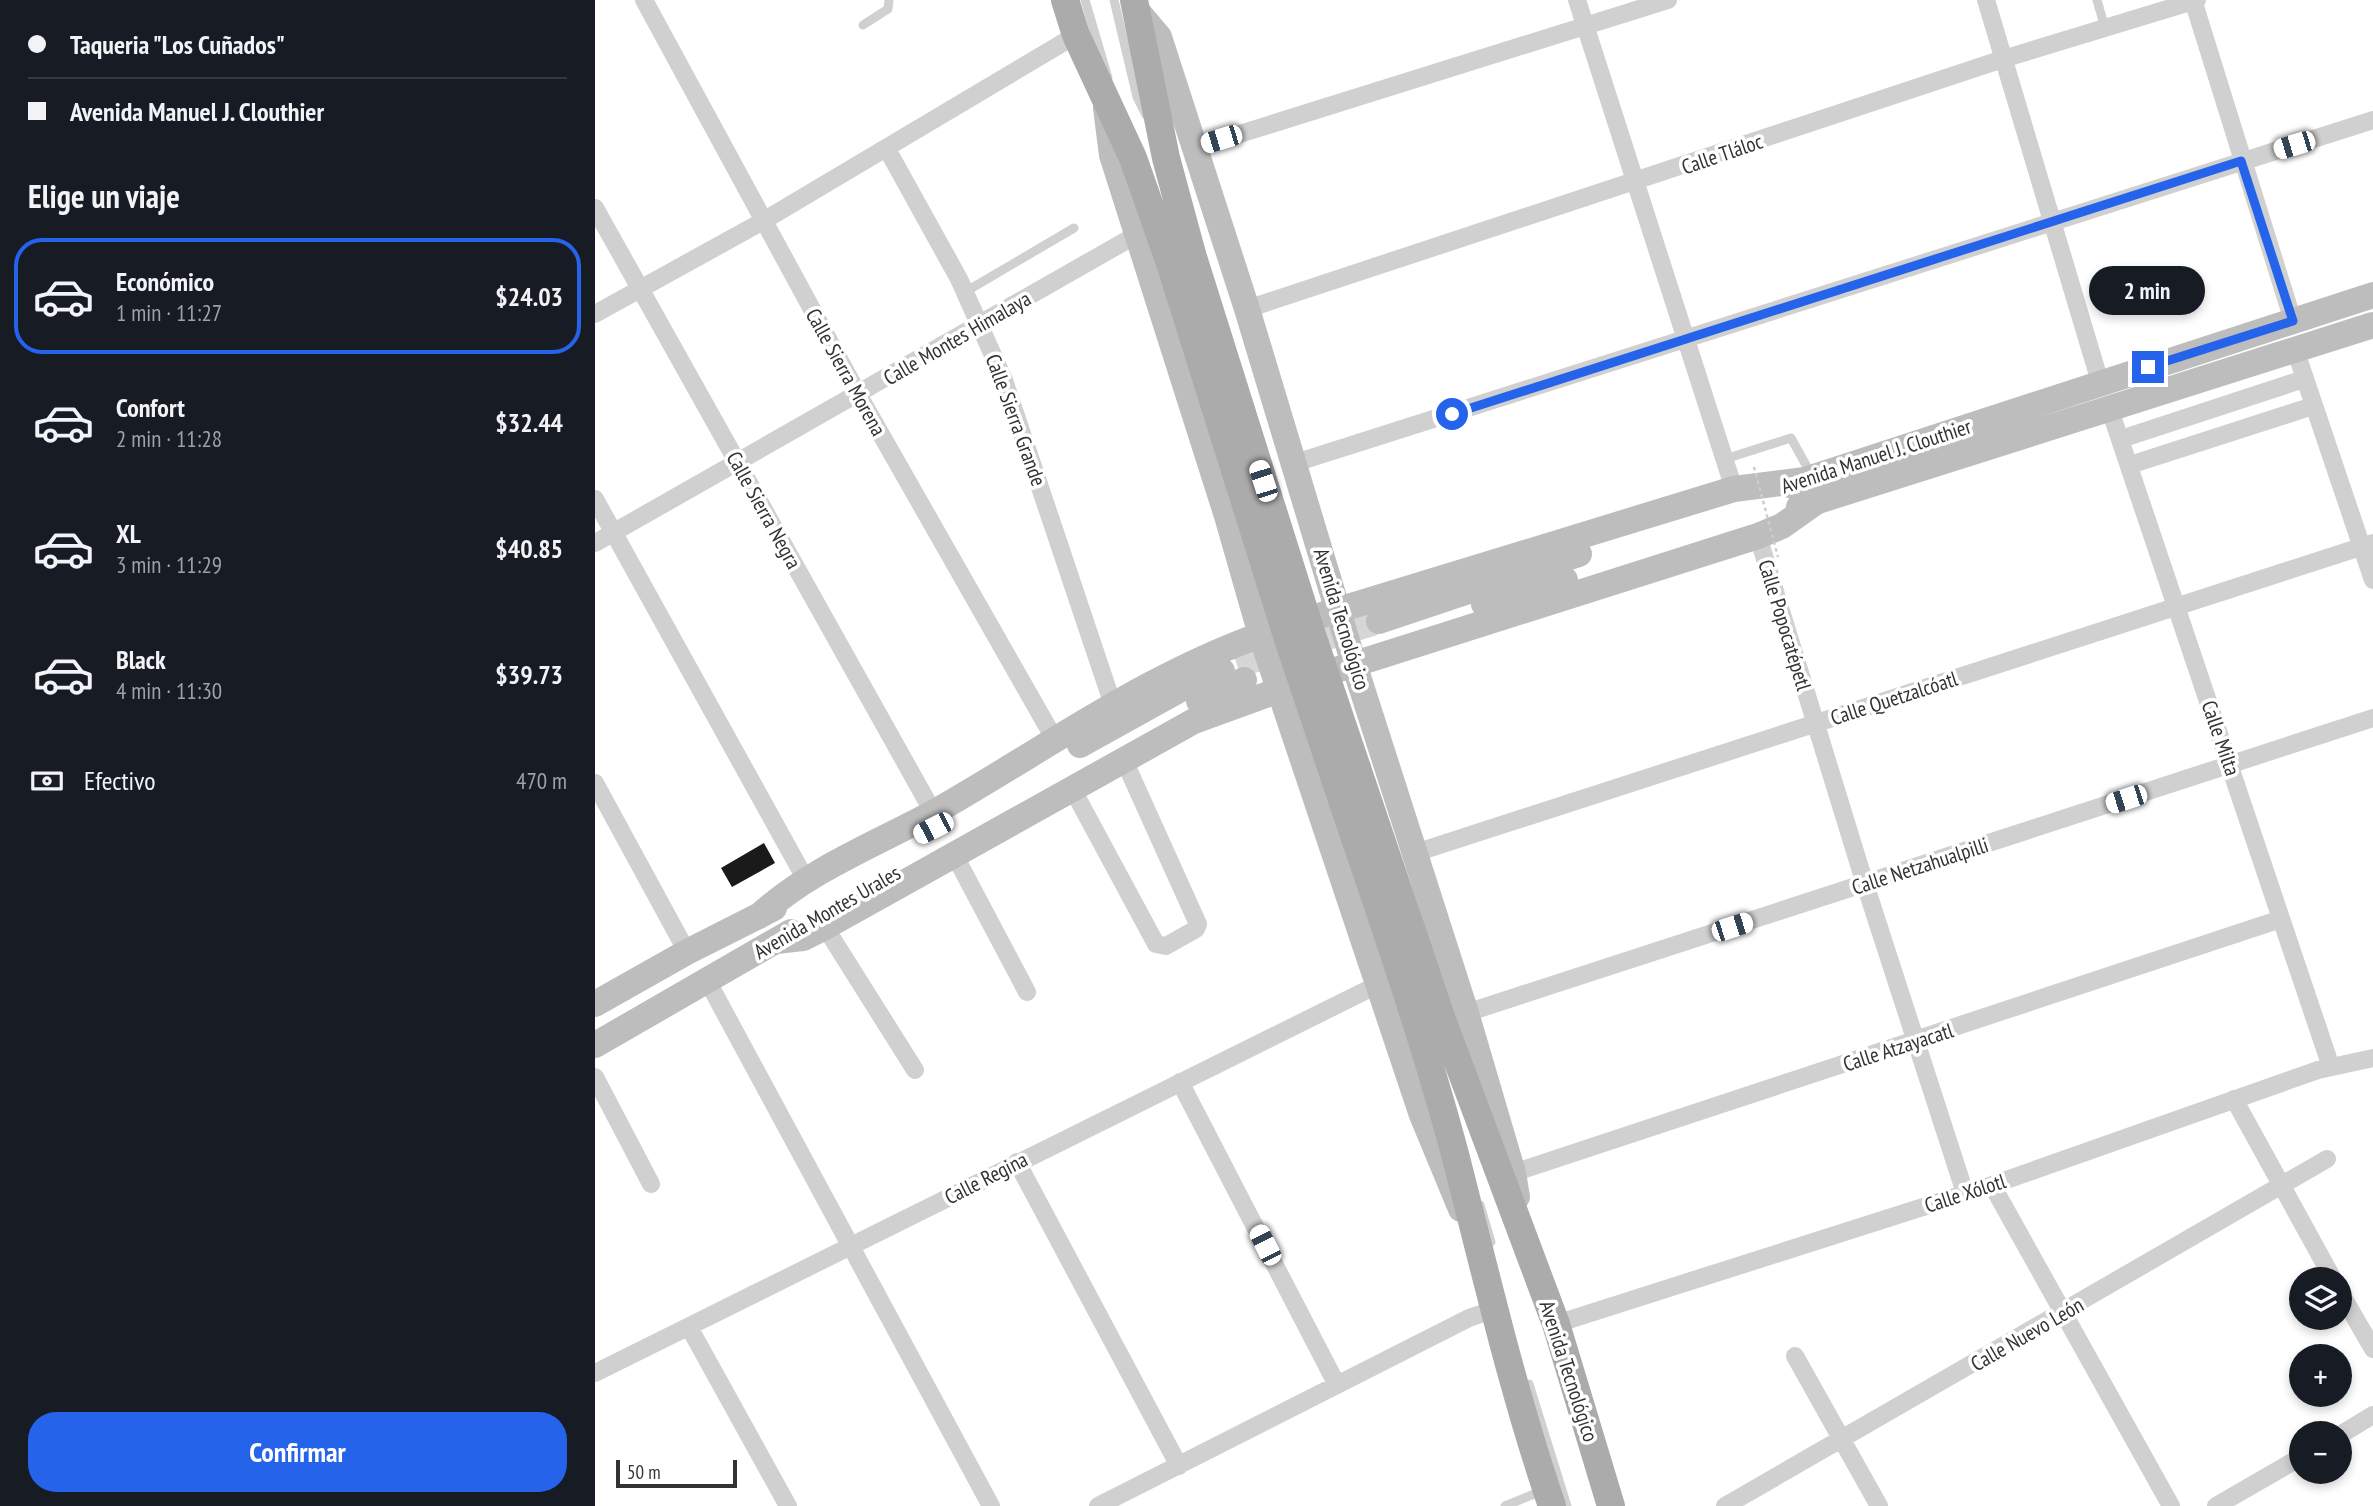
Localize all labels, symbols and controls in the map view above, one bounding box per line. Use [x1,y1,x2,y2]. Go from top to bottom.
text: Taqueria "Los Cuñados" [70,28,285,61]
text: Avenida Manuel J. Clouthier [70,95,324,128]
car [1198,123,1245,155]
street label: Calle Tláloc [1678,127,1767,180]
car [2271,129,2318,161]
text: Elige un viaje [28,175,180,217]
icon: car [32,265,95,328]
text: Económico [116,265,214,298]
callout: 2 min [2090,266,2206,314]
text: 2 min [2124,276,2170,305]
text: $24.03 [495,280,563,313]
street label: Calle Montes Himalaya [879,285,1035,391]
text: 1 min · 11:27 [116,298,222,327]
street label: Calle Sierra Morena [800,303,892,441]
street label: Calle Sierra Grande [980,350,1052,490]
route end [2132,351,2164,383]
icon: car [32,391,95,454]
text: Confort [116,391,185,424]
route start [1436,398,1468,430]
text: $32.44 [495,406,563,439]
street label: Avenida Manuel J. Clouthier [1777,412,1975,500]
text: 2 min · 11:28 [116,424,222,453]
street label: Calle Sierra Negra [721,446,807,574]
car [1247,458,1280,504]
icon: car [32,517,95,580]
text: XL [116,517,141,550]
text: $40.85 [495,532,563,565]
street label: Avenida Tecnológico [1308,545,1376,693]
text: 3 min · 11:29 [116,550,222,579]
street label: Calle Popocatépetl [1752,556,1818,694]
icon: car [32,643,95,706]
text: Black [116,643,166,676]
text: $39.73 [495,658,563,691]
street label: Calle Quetzalcóatl [1827,665,1961,731]
text: 4 min · 11:30 [116,676,222,705]
street label: Calle Milta [2196,697,2246,779]
icon: cash [28,762,66,800]
text: Efectivo [84,764,156,797]
text: 470 m [516,766,567,795]
car [2103,783,2150,815]
car [910,809,957,847]
street label: Calle Netzahualpilli [1848,831,1992,901]
street label: Avenida Montes Urales [749,859,905,965]
car [1709,911,1756,943]
street label: Calle Atzayacatl [1839,1016,1957,1078]
street label: Calle Regina [940,1146,1032,1210]
street label: Calle Xólotl [1921,1167,2009,1219]
car [1247,1222,1284,1268]
map controls [2289,1267,2352,1484]
button: layers [2289,1267,2352,1330]
street label: Calle Nuevo León [1966,1291,2088,1377]
street label: Avenida Tecnológico [1534,1297,1604,1445]
button: + [2289,1344,2352,1407]
button: Confirmar [28,1412,567,1492]
button: − [2289,1421,2352,1484]
scale bar [616,1457,737,1489]
text: 50 m [627,1460,661,1484]

